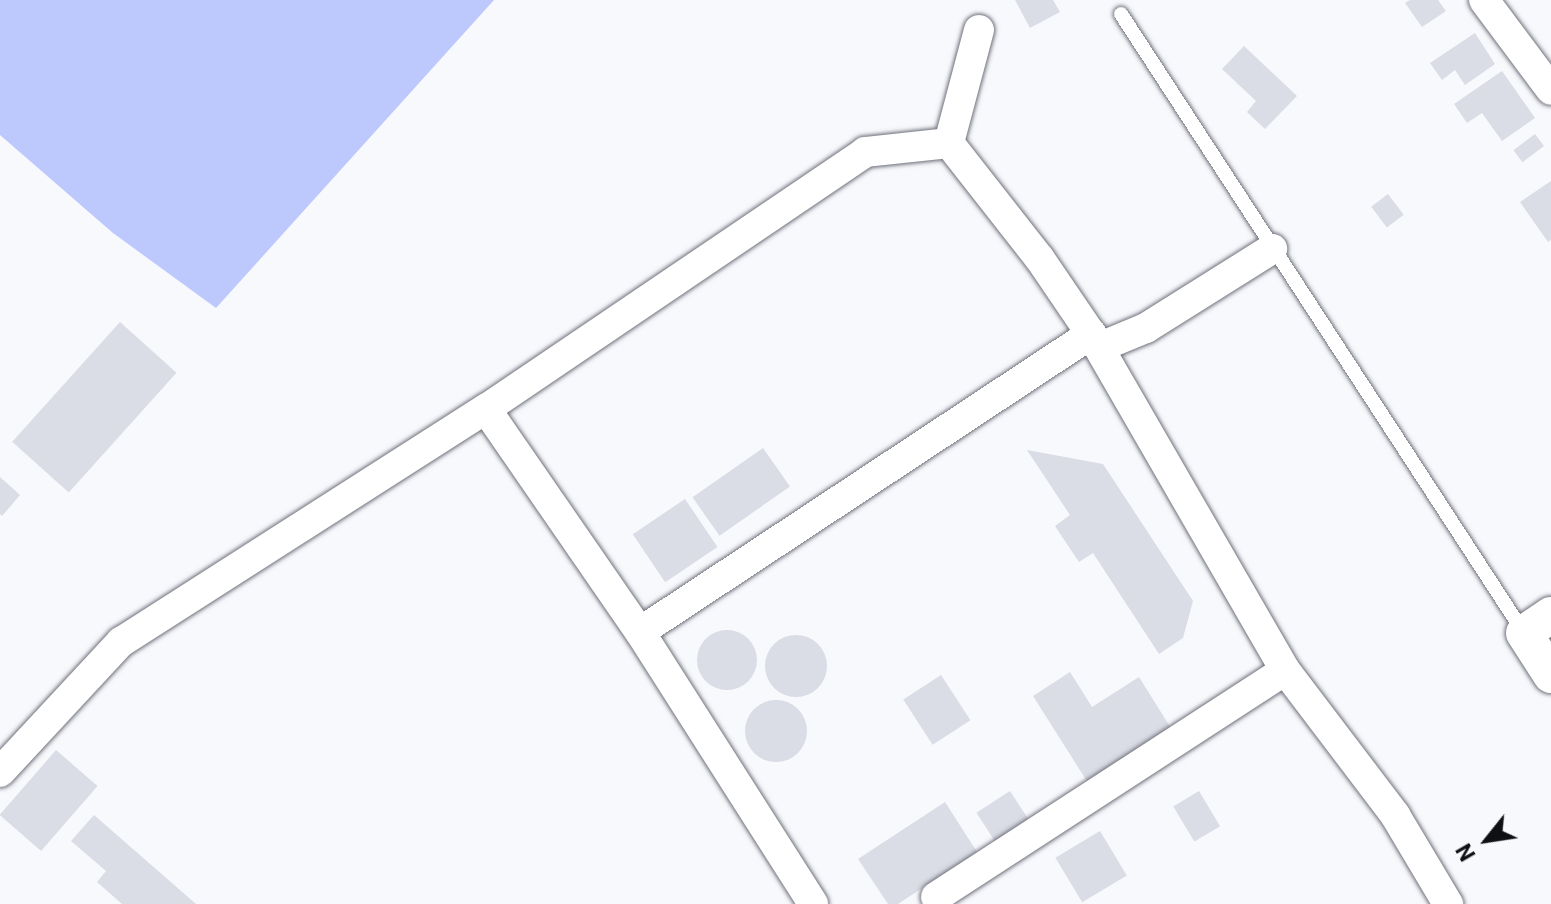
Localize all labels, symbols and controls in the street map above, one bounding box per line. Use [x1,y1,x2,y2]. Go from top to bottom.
north arrow [1447,800,1527,880]
text: N [1451,839,1480,865]

